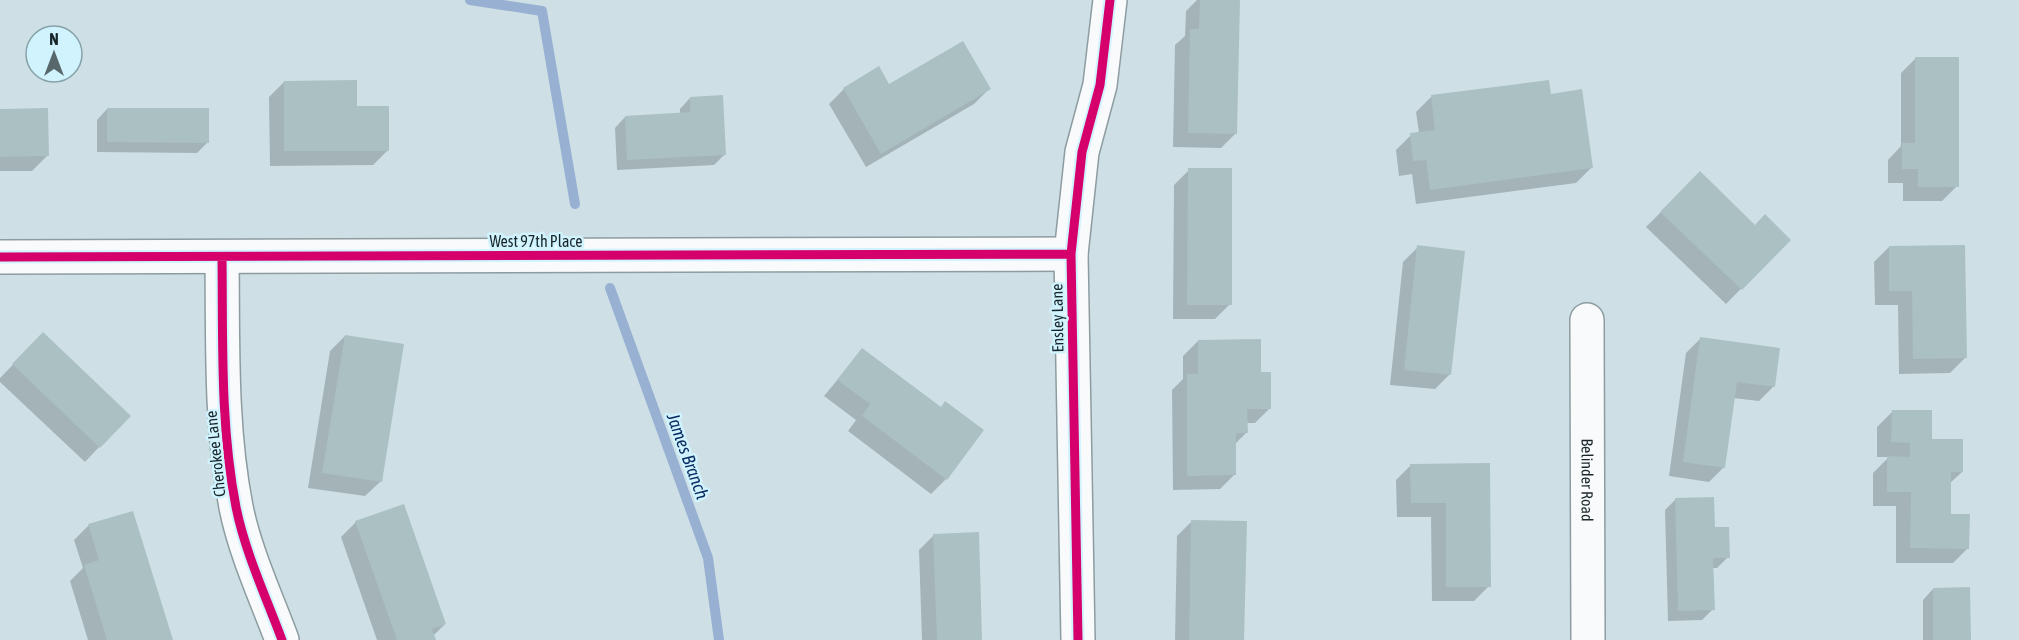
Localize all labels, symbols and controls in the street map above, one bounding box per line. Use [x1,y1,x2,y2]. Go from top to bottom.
north arrow [24,24,84,84]
text: N [49,30,59,48]
street label: West 97th Place [489,232,583,250]
street label: Ensley Lane [1047,283,1068,353]
water label: James Branch [662,409,713,502]
street label: Cherokee Lane [202,410,228,498]
street label: Belinder Road [1578,438,1597,522]

